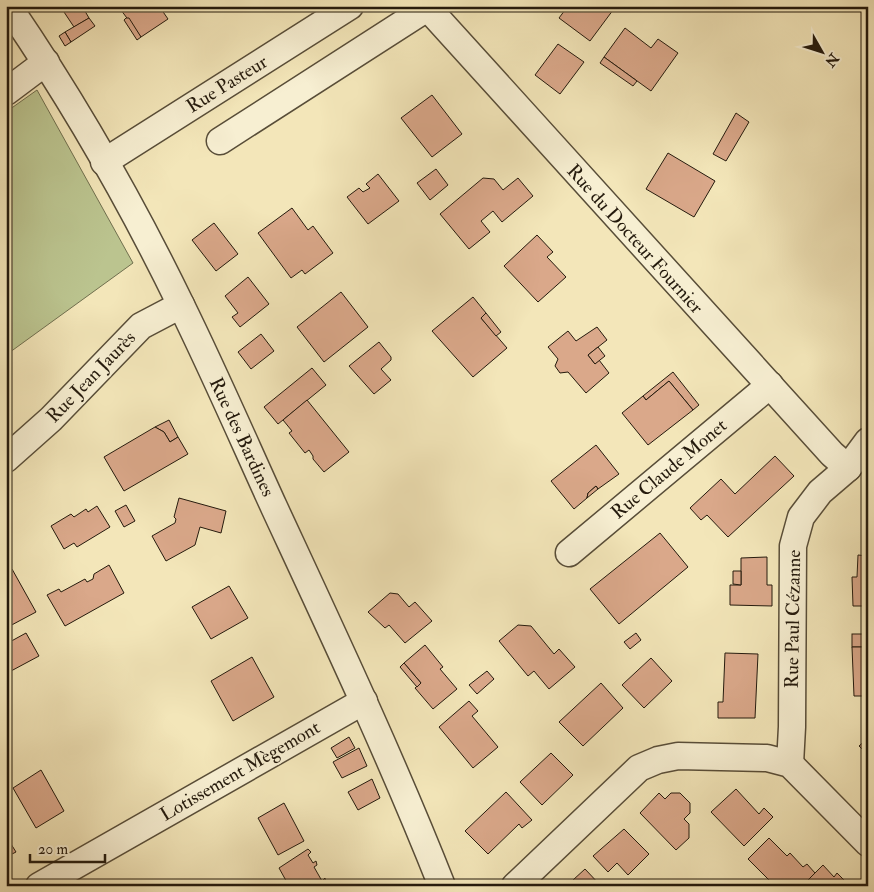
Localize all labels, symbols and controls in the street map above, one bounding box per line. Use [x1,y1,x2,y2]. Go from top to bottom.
north arrow [796,28,846,78]
text: N [821,49,843,70]
street label: Rue Pasteur [182,50,272,118]
street label: Rue du Docteur Fournier [562,159,708,319]
street label: Rue Jean Jaurès [41,326,141,428]
street label: Rue des Bardines [204,374,280,500]
street label: Rue Claude Monet [606,414,732,524]
street label: Rue Paul Cézanne [780,549,806,689]
street label: Lotissement Mègemont [156,715,324,827]
scale bar [30,832,105,864]
text: 20 m [38,840,68,859]

